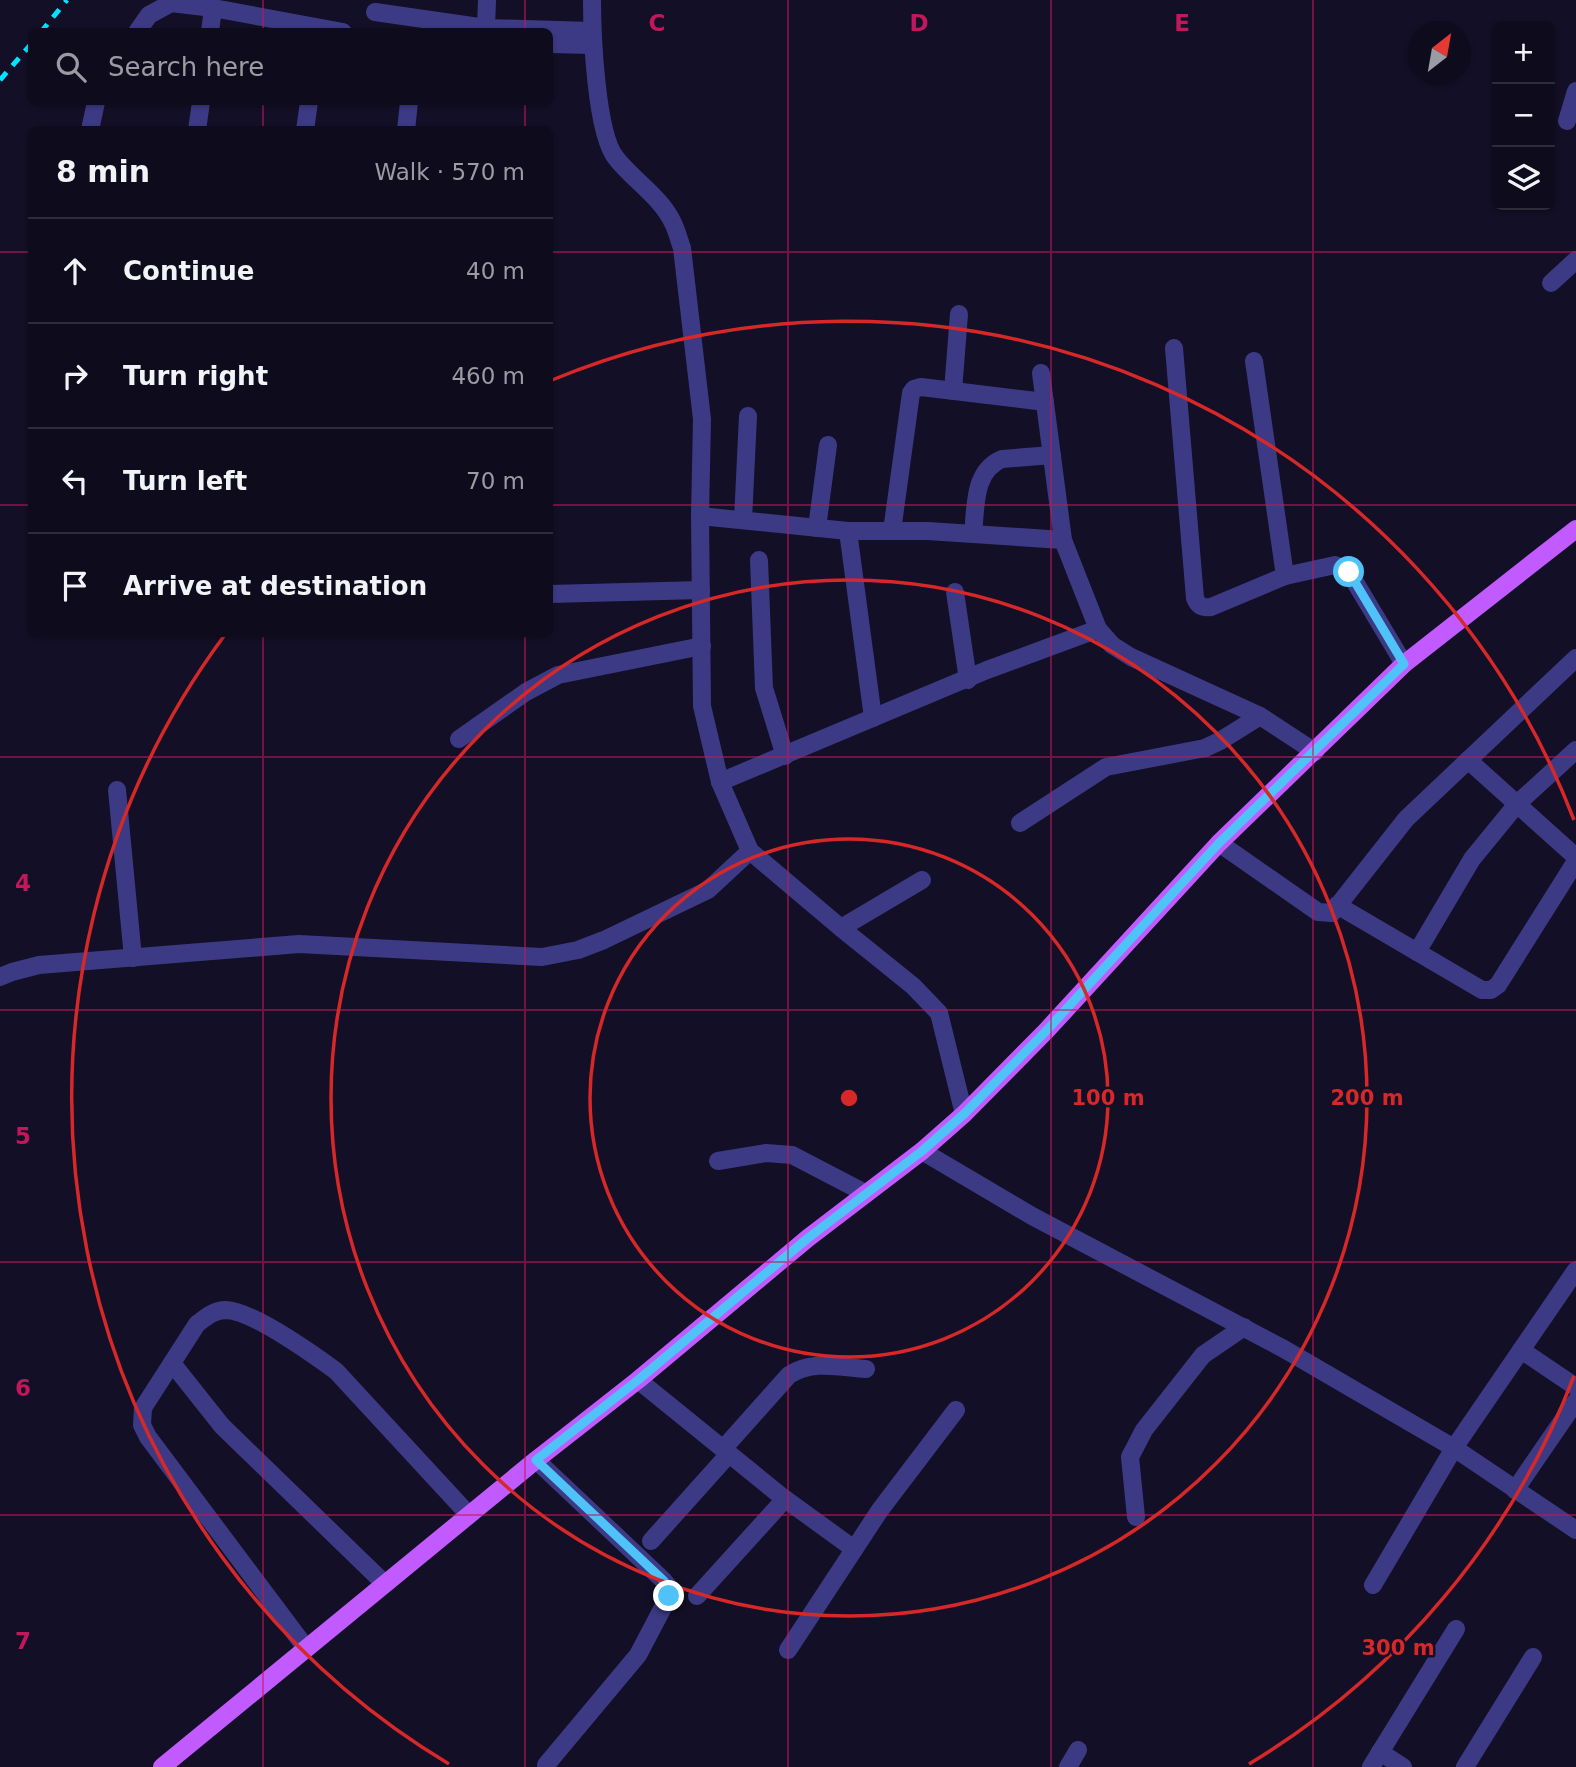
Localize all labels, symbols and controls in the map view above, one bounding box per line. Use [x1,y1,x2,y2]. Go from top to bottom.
text: C [649,10,665,36]
text: D [909,10,929,36]
text: E [1174,10,1190,36]
north arrow [1408,21,1471,84]
map controls [1492,21,1555,210]
button: + [1492,21,1555,84]
search box [28,28,553,105]
icon: search [52,48,90,86]
text: Search here [108,52,264,82]
button: − [1492,84,1555,147]
button: layers [1492,147,1555,210]
text: 8 min [56,154,150,189]
text: Walk · 570 m [374,159,525,185]
icon: ahead [56,252,94,290]
text: Continue [123,256,254,286]
text: 40 m [466,258,525,284]
icon: right [56,357,94,395]
text: Turn right [123,361,268,391]
text: 460 m [451,363,525,389]
icon: left [56,462,94,500]
text: Turn left [123,466,247,496]
text: 70 m [466,468,525,494]
route start [1333,556,1364,587]
icon: arrive [56,567,94,605]
text: Arrive at destination [123,571,427,601]
text: 4 [15,870,31,896]
centre of rings [837,1086,861,1110]
text: 100 m [1071,1086,1145,1110]
text: 200 m [1330,1086,1404,1110]
text: 5 [15,1123,31,1149]
text: 6 [15,1375,31,1401]
route end [653,1580,684,1611]
text: 7 [15,1628,31,1654]
text: 300 m [1361,1636,1435,1660]

